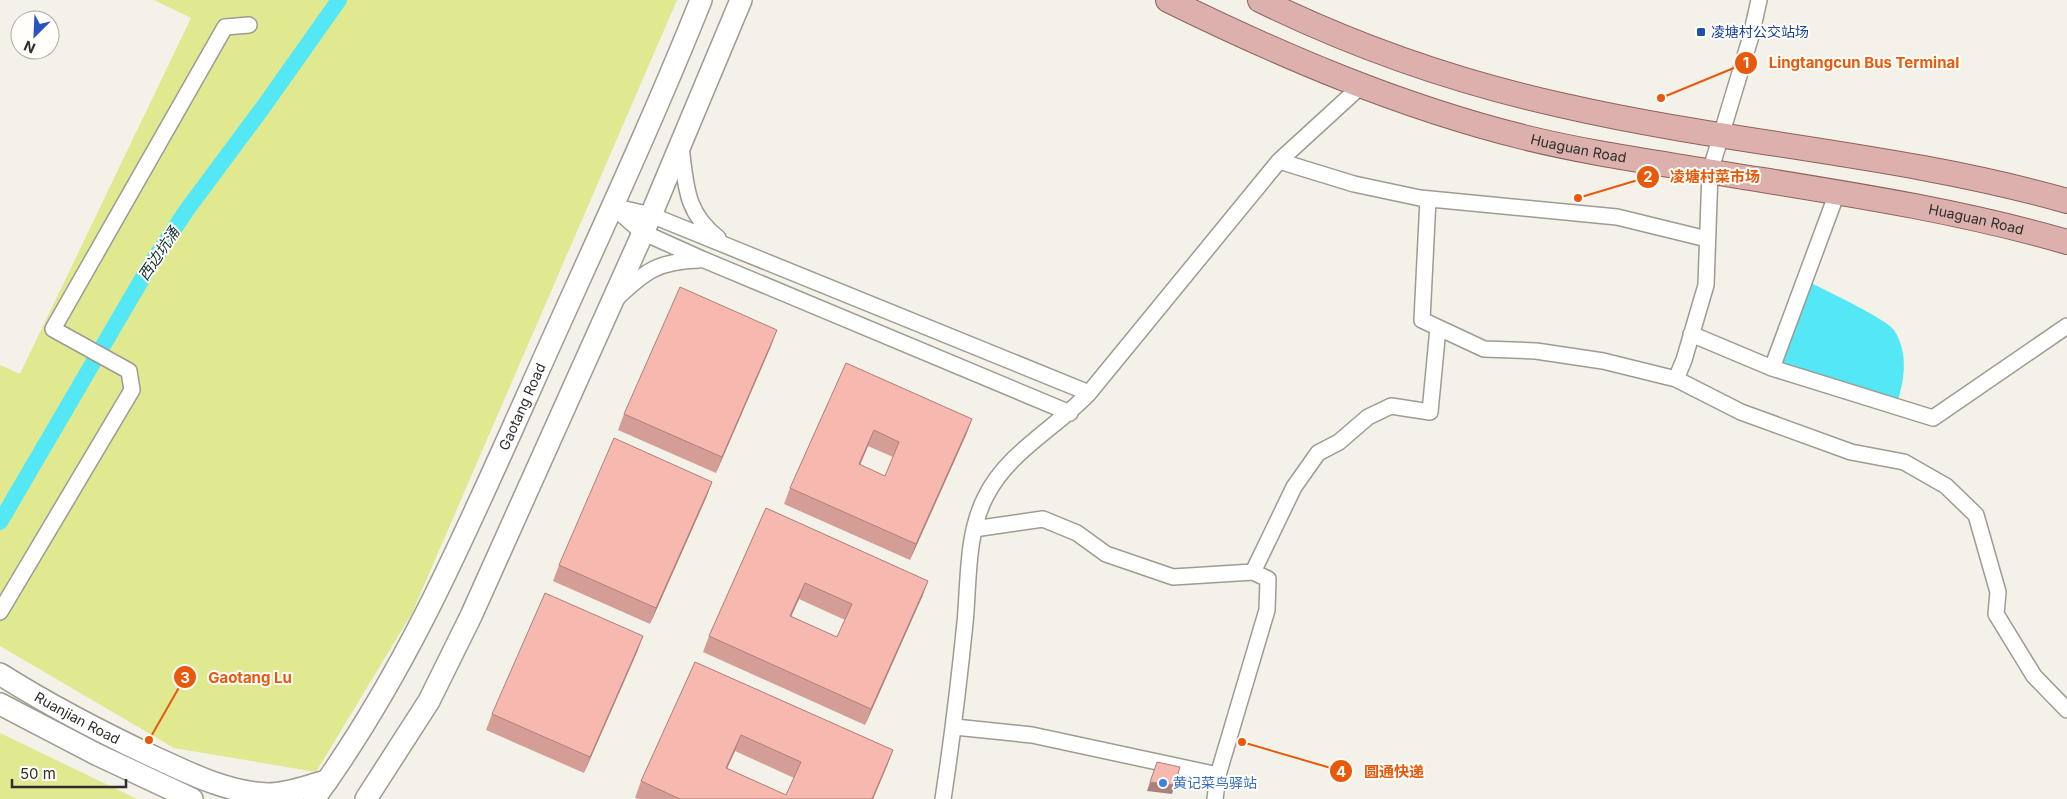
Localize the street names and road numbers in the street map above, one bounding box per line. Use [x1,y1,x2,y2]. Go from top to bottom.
street label: Huaguan Road [1529,130,1628,166]
street label: Huaguan Road [1927,200,2026,238]
street label: Gaotang Road [495,360,549,453]
street label: Ruanjian Road [32,688,123,747]

